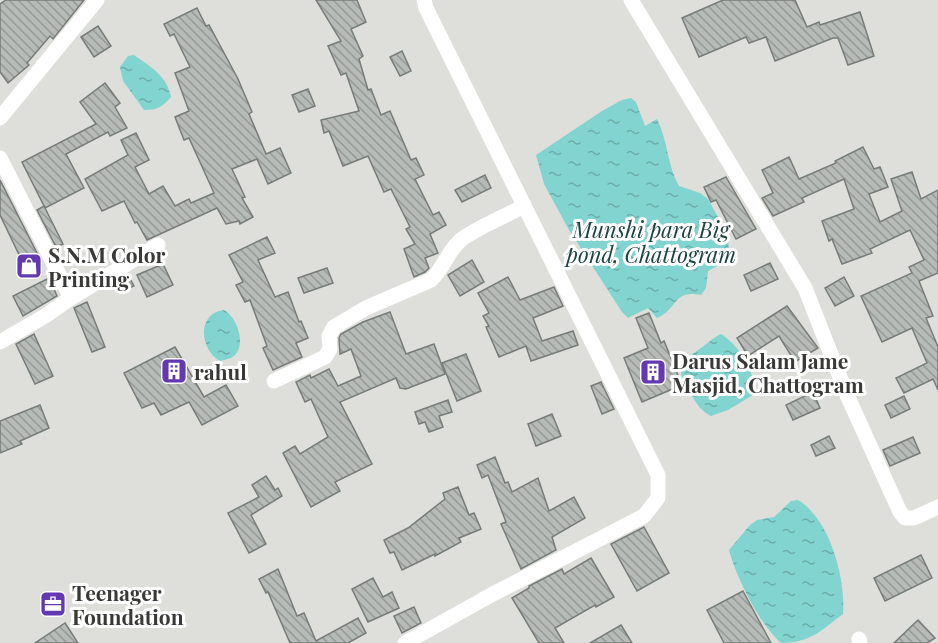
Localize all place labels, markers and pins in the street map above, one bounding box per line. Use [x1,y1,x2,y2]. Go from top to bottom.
place label: S.N.M Color Printing [48,240,166,292]
shop icon: S.N.M Color Printing [14,251,44,281]
place label: Darus Salam Jame Masjid, Chattogram [672,346,864,398]
building icon: rahul [159,356,189,386]
place label: rahul [194,357,247,385]
building icon: Darus Salam Jame Masjid, Chattogram [638,357,668,387]
place label: Teenager Foundation [72,578,184,630]
office icon: Teenager Foundation [38,589,68,619]

